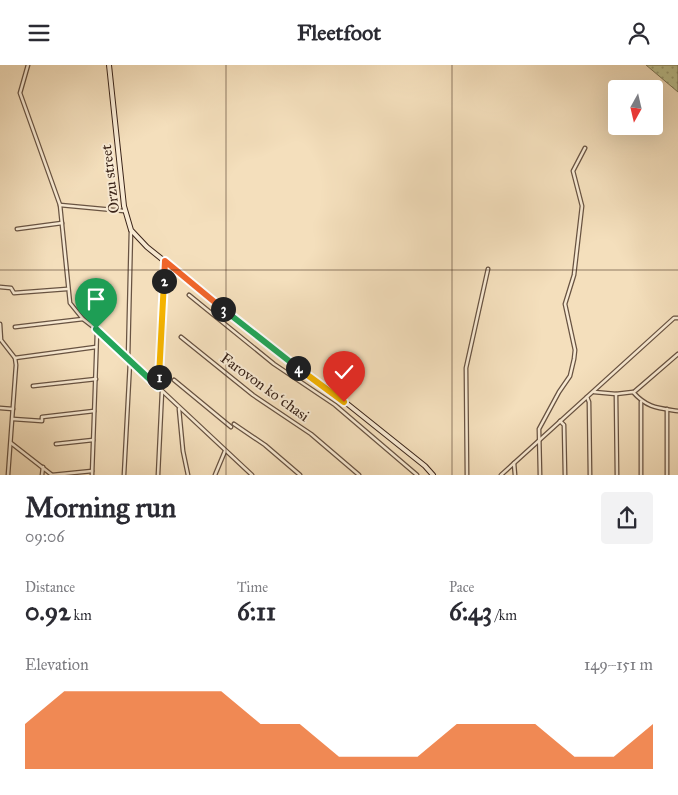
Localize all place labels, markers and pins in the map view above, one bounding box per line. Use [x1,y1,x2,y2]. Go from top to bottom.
pin: 2 [152,269,176,293]
pin [75,278,117,329]
pin: 3 [210,297,236,321]
pin [323,351,365,402]
pin: 4 [286,355,310,381]
pin: 1 [146,365,172,389]

